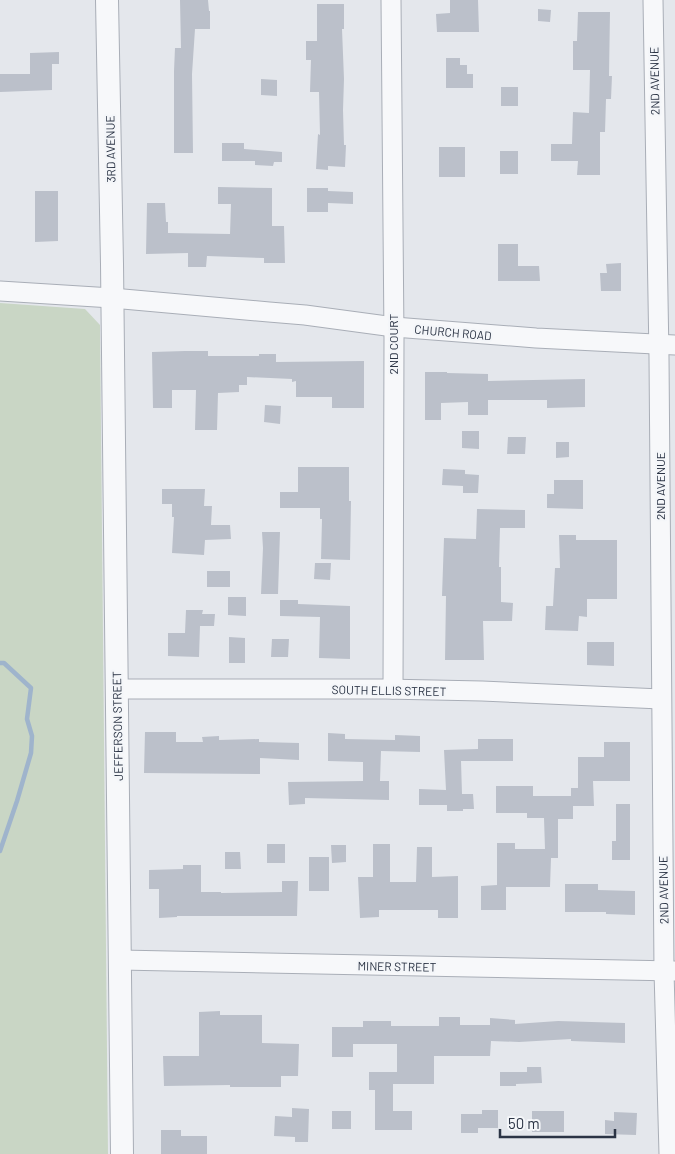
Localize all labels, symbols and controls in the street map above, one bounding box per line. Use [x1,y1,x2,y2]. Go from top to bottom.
street label: 2ND AVENUE [646,47,662,115]
street label: 3RD AVENUE [102,115,118,183]
street label: 2ND COURT [386,313,400,374]
street label: CHURCH ROAD [414,322,492,342]
street label: 2ND AVENUE [653,452,667,520]
street label: JEFFERSON STREET [109,671,125,781]
street label: SOUTH ELLIS STREET [331,682,447,698]
street label: 2ND AVENUE [655,856,671,924]
street label: MINER STREET [357,958,437,974]
scale bar [500,1106,615,1138]
text: 50 m [508,1114,540,1132]

